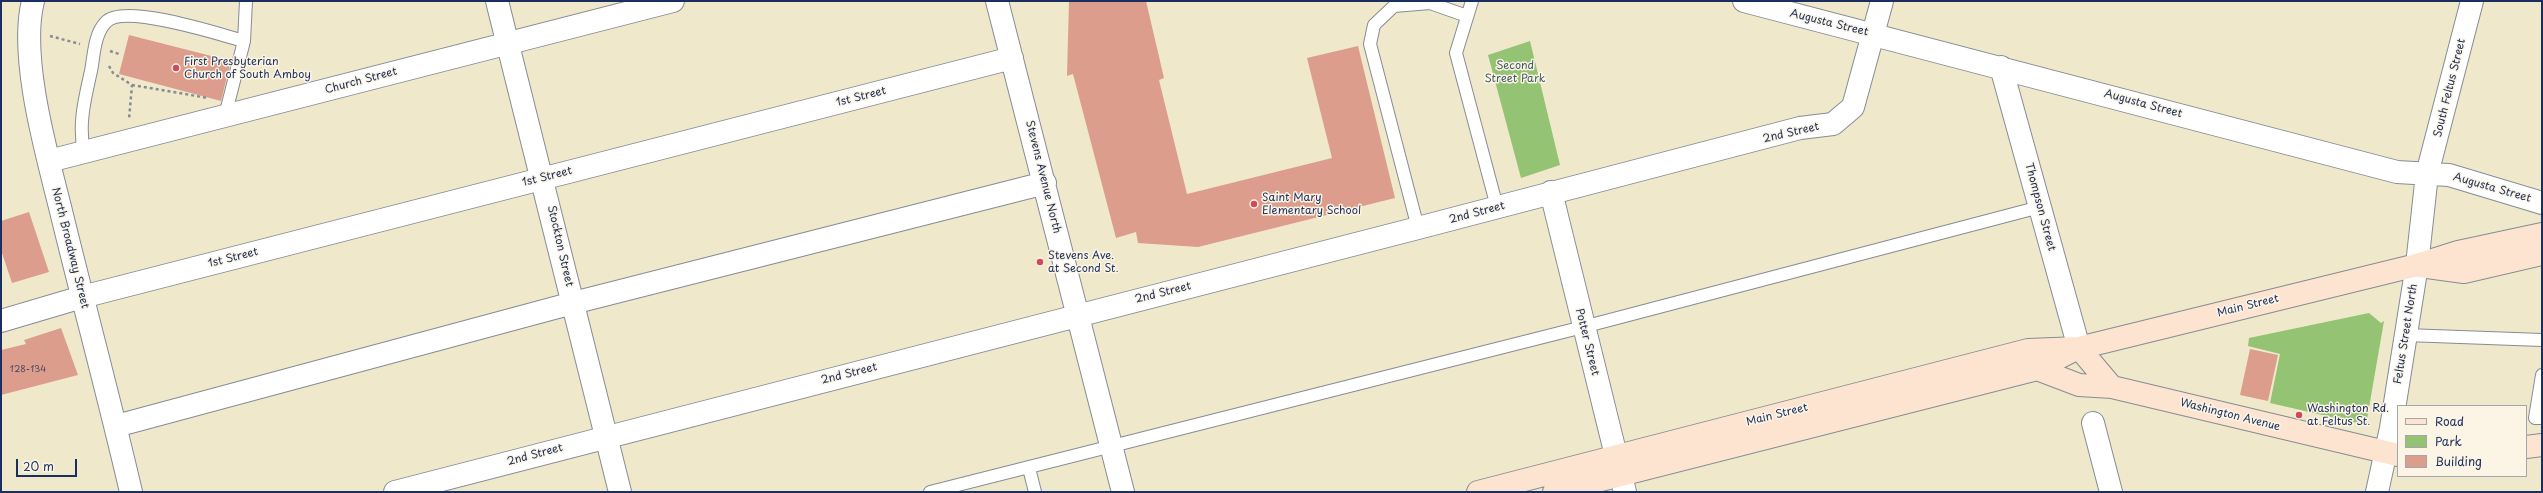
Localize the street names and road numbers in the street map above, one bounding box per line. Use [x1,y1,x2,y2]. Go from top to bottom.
street label: Augusta Street [1788,7,1870,39]
street label: South Feltus Street [2431,37,2469,139]
street label: Church Street [323,65,399,97]
street label: 1st Street [835,84,887,110]
street label: Augusta Street [2102,87,2184,121]
street label: Stevens Avenue North [1023,119,1063,235]
street label: 2nd Street [1762,120,1820,146]
street label: Thompson Street [2022,162,2058,252]
street label: 1st Street [521,164,573,190]
street label: Augusta Street [2452,171,2532,205]
street label: North Broadway Street [49,186,91,310]
street label: 2nd Street [1448,199,1506,227]
street label: Stockton Street [544,204,576,288]
street label: 1st Street [207,245,259,271]
street label: 2nd Street [1134,280,1192,306]
street label: Feltus Street North [2392,283,2420,385]
street label: Main Street [2216,292,2280,320]
street label: Potter Street [1572,307,1602,377]
street label: 2nd Street [820,361,878,387]
street label: Washington Avenue [2179,396,2281,434]
street label: Main Street [1745,401,1809,429]
street label: 2nd Street [506,441,564,469]

